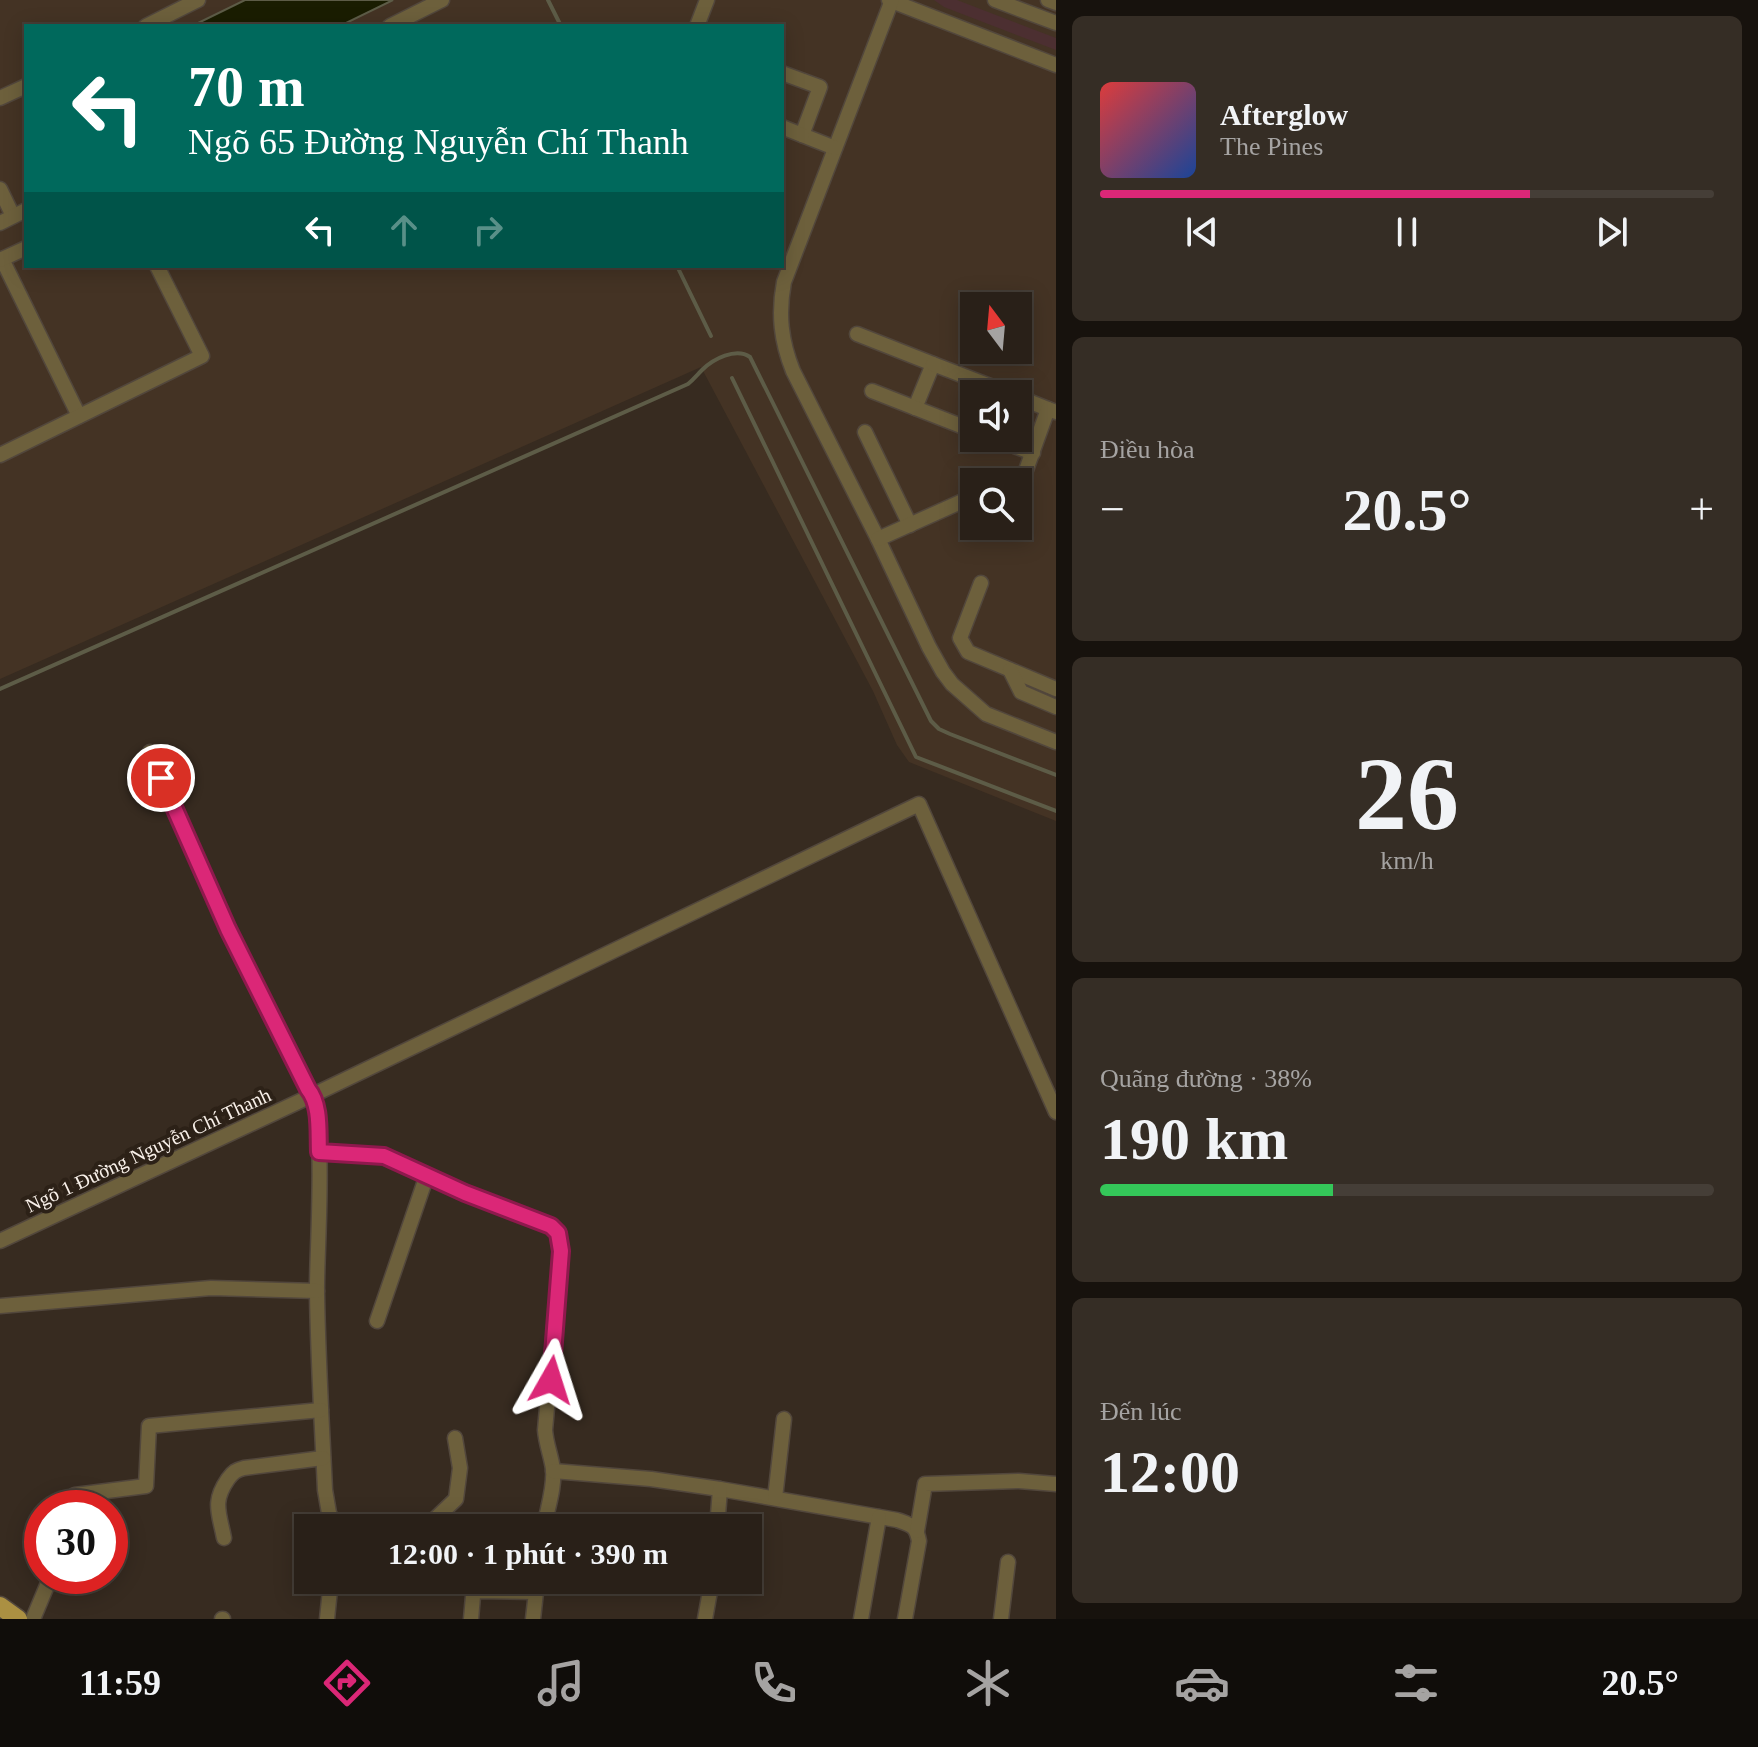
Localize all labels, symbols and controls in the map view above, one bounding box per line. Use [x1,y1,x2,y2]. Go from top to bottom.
icon: left [56,56,160,160]
text: 70 m [188,56,305,118]
text: Afterglow [1220,98,1348,131]
text: Ngõ 65 Đường Nguyễn Chí Thanh [188,122,689,162]
text: The Pines [1220,132,1323,161]
icon: left [298,208,342,252]
icon: ahead [382,208,426,252]
icon: right [466,208,510,252]
icon: previous [1180,210,1224,254]
icon: pause [1385,210,1429,254]
icon: next [1590,210,1634,254]
north arrow [960,292,1032,364]
map controls [960,292,1032,540]
button: sound [960,380,1032,452]
text: Điều hòa [1100,435,1195,464]
button: search [960,468,1032,540]
text: 20.5° [1343,477,1472,543]
text: − [1100,485,1125,534]
text: + [1689,485,1714,534]
text: 26 [1355,736,1459,851]
pin [127,744,195,812]
icon: arrive [139,756,183,800]
text: km/h [1380,846,1434,875]
text: Quãng đường · 38% [1100,1064,1312,1093]
street label: Ngõ 1 Đường Nguyễn Chí Thanh [22,1083,275,1218]
text: 190 km [1100,1106,1288,1172]
position arrow [509,1338,593,1422]
text: Đến lúc [1100,1397,1182,1426]
text: 12:00 [1100,1439,1240,1505]
speed limit sign: 30 [24,1490,128,1594]
text: 12:00 · 1 phút · 390 m [388,1537,668,1570]
icon: directions [319,1655,375,1711]
icon: music [533,1655,589,1711]
icon: phone [746,1655,802,1711]
icon: climate [960,1655,1016,1711]
icon: car [1174,1655,1230,1711]
icon: filters [1388,1655,1444,1711]
text: 11:59 [79,1663,161,1703]
text: 20.5° [1602,1663,1679,1703]

